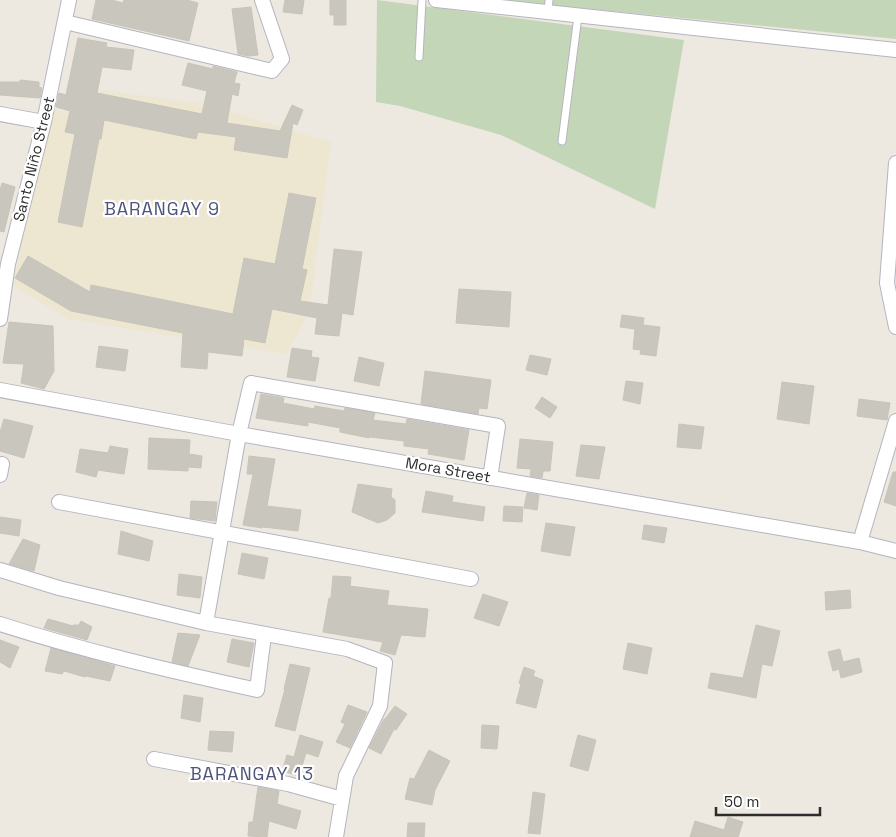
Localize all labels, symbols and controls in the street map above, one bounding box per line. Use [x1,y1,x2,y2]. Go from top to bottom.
street label: Santo Niño Street [9,94,58,223]
district label: BARANGAY 9 [104,197,220,220]
street label: Mora Street [404,453,492,486]
district label: BARANGAY 13 [190,762,314,785]
scale bar [716,784,820,816]
text: 50 m [724,792,759,811]

